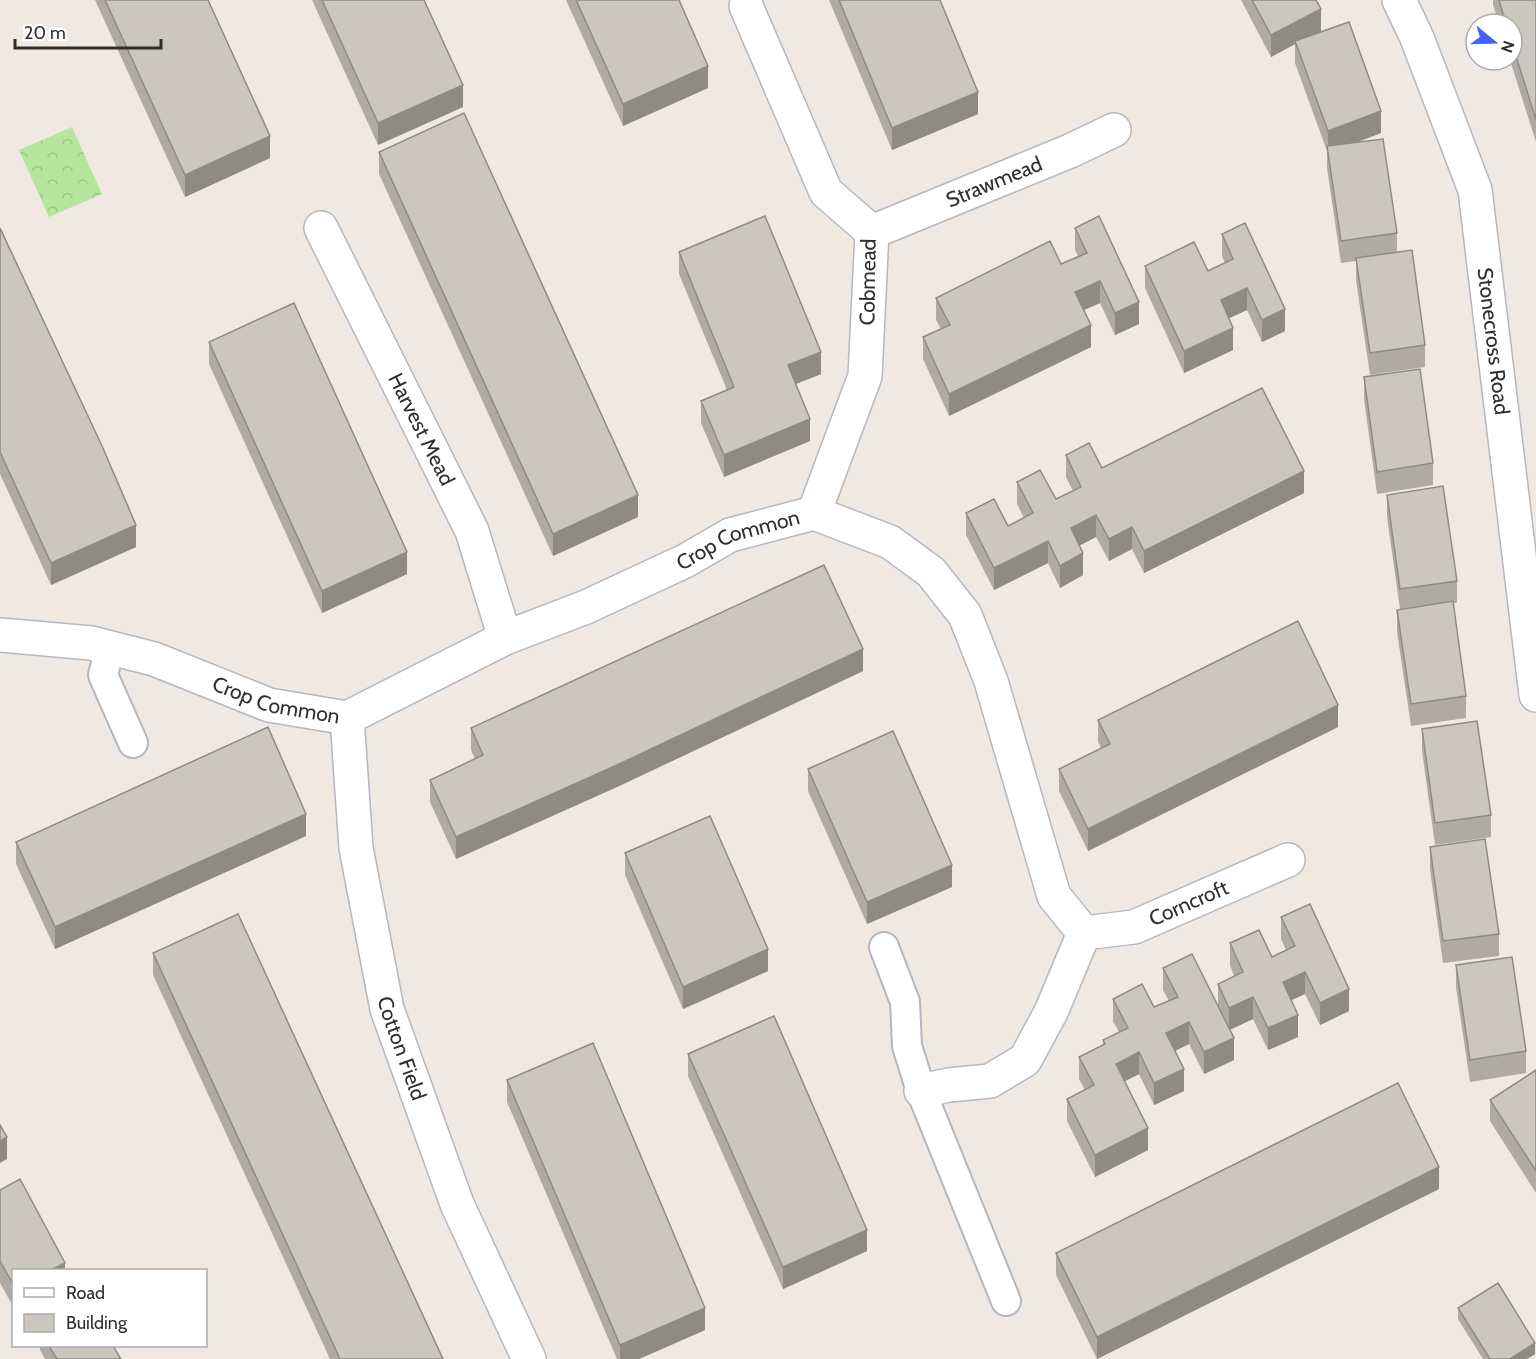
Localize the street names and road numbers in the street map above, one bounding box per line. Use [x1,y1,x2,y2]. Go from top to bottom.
street label: Strawmead [942,151,1046,212]
street label: Cobmead [854,238,881,326]
street label: Stonecross Road [1472,266,1515,416]
street label: Harvest Mead [383,369,460,489]
street label: Crop Common [672,504,802,575]
street label: Crop Common [209,671,342,729]
street label: Corncroft [1145,875,1232,931]
street label: Cotton Field [373,994,432,1104]

